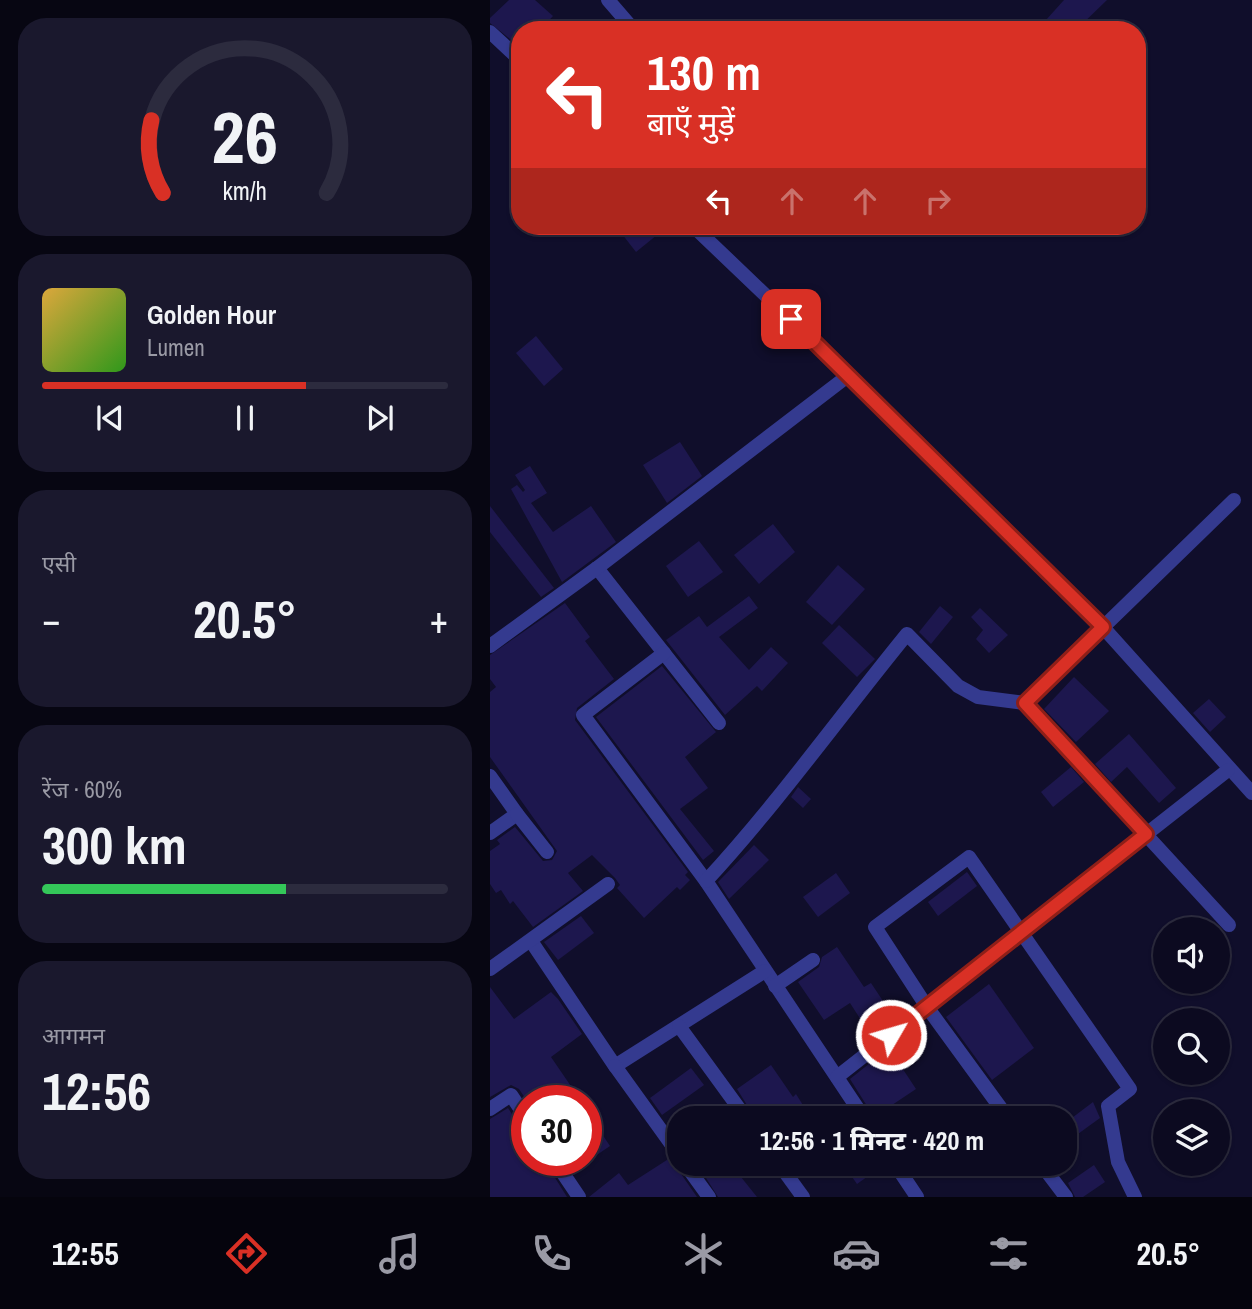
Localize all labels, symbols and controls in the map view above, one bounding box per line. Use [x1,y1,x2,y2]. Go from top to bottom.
text: 130 m [647,39,761,105]
icon: left [532,49,623,140]
text: 26 [212,88,278,186]
text: बाएँ मुड़ें [647,102,735,145]
text: km/h [223,174,267,208]
icon: left [700,182,738,220]
icon: ahead [773,182,811,220]
icon: ahead [846,182,884,220]
icon: right [919,182,957,220]
pin [761,289,821,349]
text: Golden Hour [147,297,276,332]
icon: arrive [772,300,810,338]
text: Lumen [147,332,205,363]
icon: previous [91,399,129,437]
icon: pause [226,399,264,437]
icon: next [361,399,399,437]
text: एसी [42,548,76,579]
text: 20.5° [193,584,297,654]
text: − [42,594,60,645]
text: + [430,594,448,645]
text: रेंज · 60% [42,774,122,805]
text: 300 km [42,810,187,880]
map controls [1153,917,1230,1176]
button: sound [1153,917,1230,994]
position arrow [854,998,928,1072]
button: search [1153,1008,1230,1085]
text: आगमन [42,1020,105,1051]
text: 12:56 [42,1056,151,1126]
speed limit sign: 30 [511,1085,602,1176]
button: layers [1153,1099,1230,1176]
text: 12:56 · 1 मिनट · 420 m [760,1123,984,1158]
icon: directions [222,1229,271,1278]
icon: music [375,1229,424,1278]
icon: phone [527,1229,576,1278]
icon: climate [679,1229,728,1278]
icon: car [832,1229,881,1278]
icon: filters [984,1229,1033,1278]
text: 12:55 [52,1232,119,1275]
text: 20.5° [1136,1232,1200,1275]

